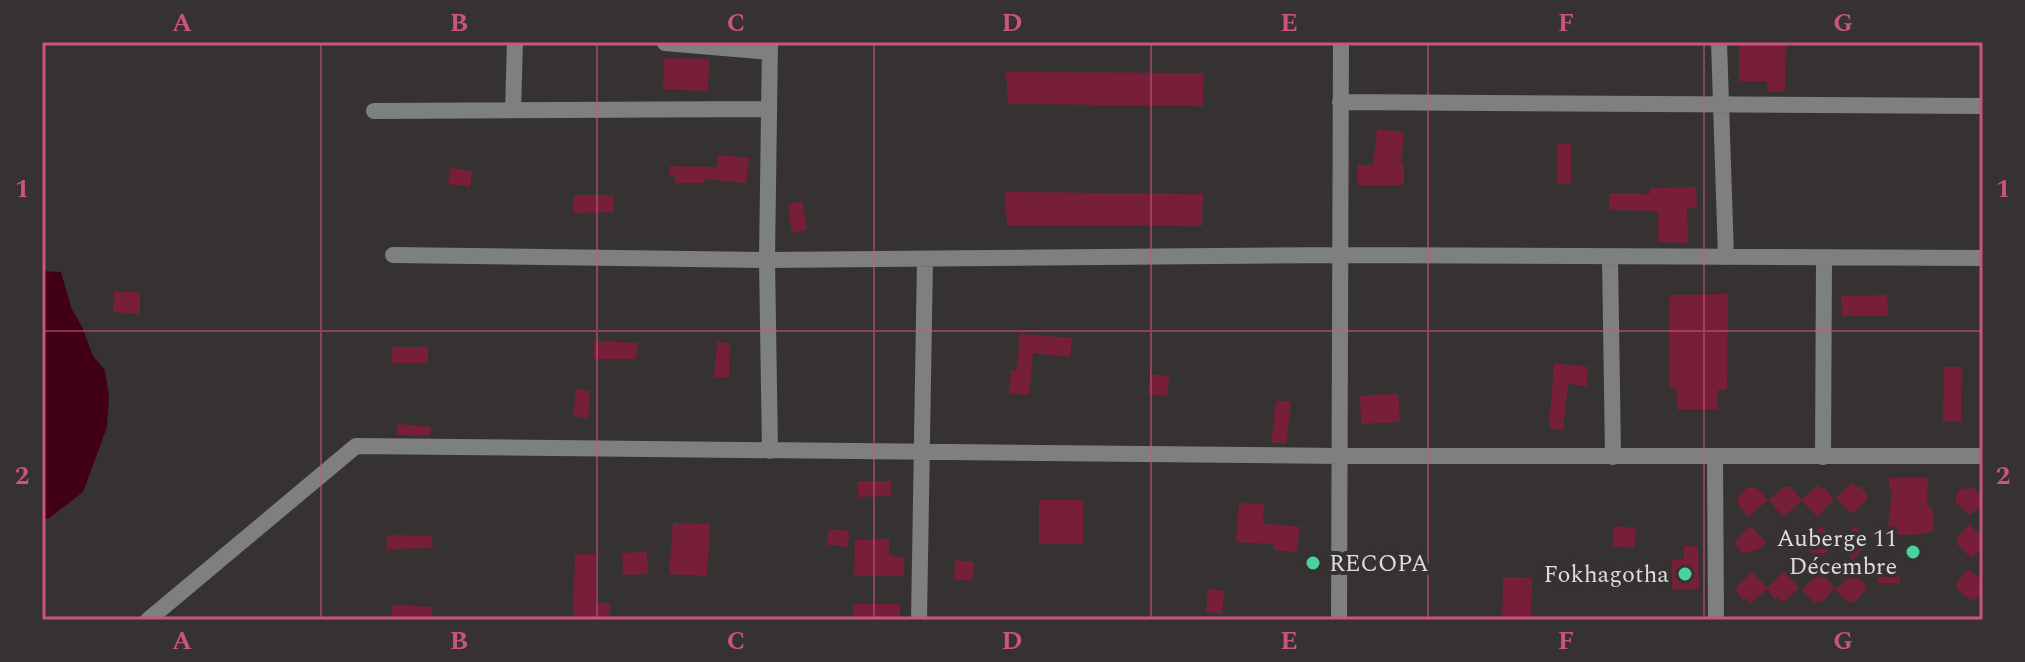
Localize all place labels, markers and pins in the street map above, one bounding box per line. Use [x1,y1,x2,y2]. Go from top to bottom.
place label: Auberge 11 Décembre [1777,521,1897,585]
marker: Auberge 11 Décembre [1904,543,1922,561]
place label: RECOPA [1329,546,1429,582]
marker: RECOPA [1304,554,1322,572]
place label: Fokhagotha [1544,557,1669,593]
marker: Fokhagotha [1676,565,1694,583]

